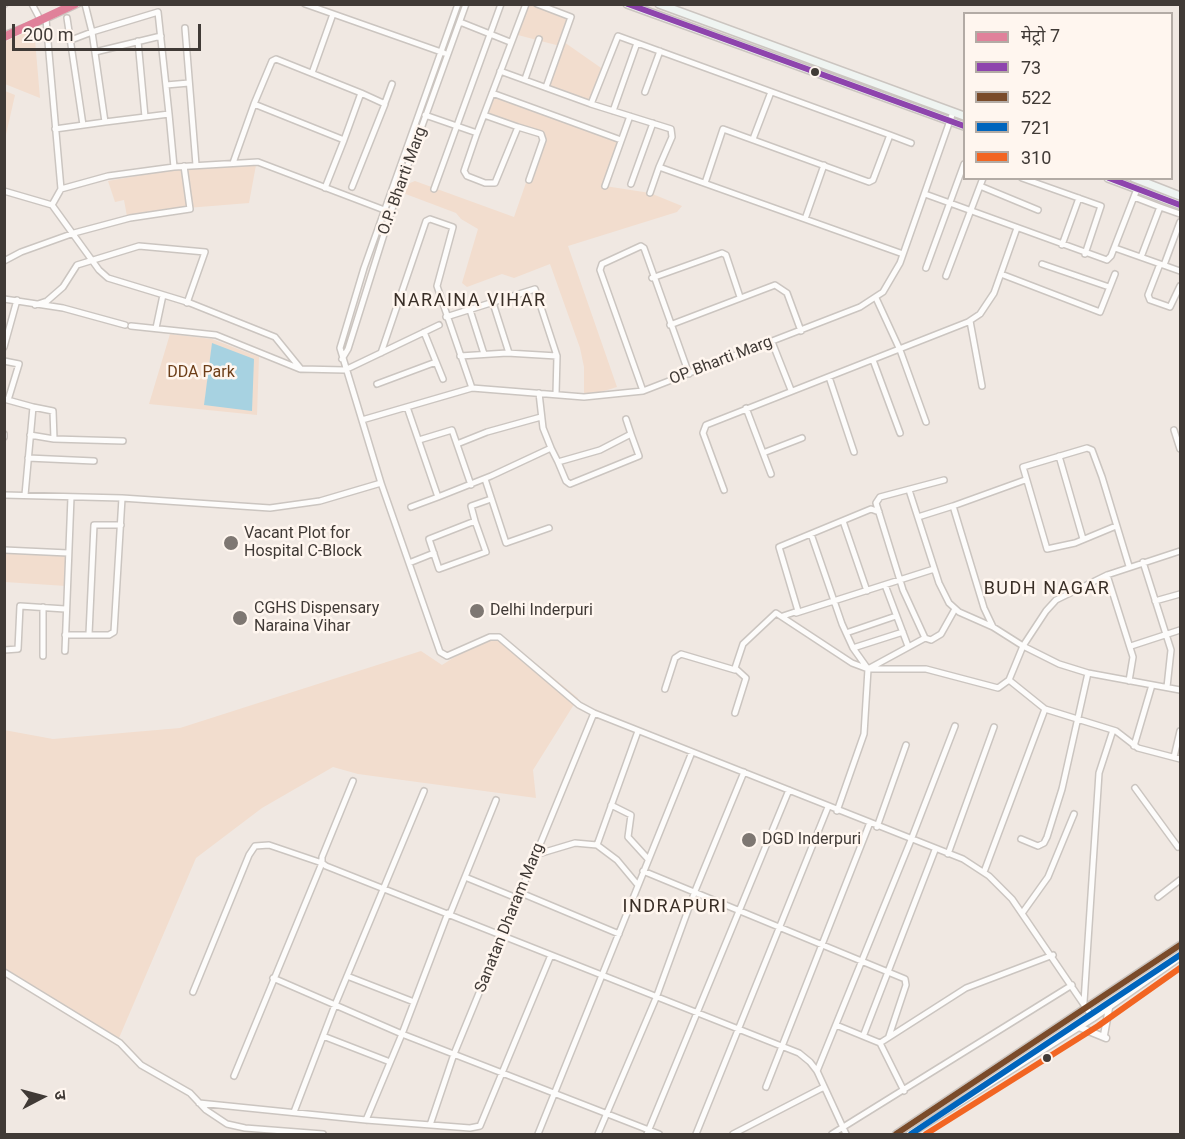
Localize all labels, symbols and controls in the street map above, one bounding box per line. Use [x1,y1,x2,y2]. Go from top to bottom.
scale bar [15,12,204,50]
legend [963,12,1173,180]
text: 200 m [23,24,74,45]
text: मेट्रो 7 [1021,25,1060,46]
text: 73 [1021,57,1041,78]
unlabelled marker [809,66,821,78]
text: 522 [1021,87,1051,108]
text: 721 [1021,117,1051,138]
street label: O.P. Bharti Marg [375,124,431,238]
text: 310 [1021,147,1051,168]
district label: NARAINA VIHAR [393,290,547,312]
street label: OP Bharti Marg [667,333,775,389]
park label: DDA Park [167,363,235,383]
place label: Vacant Plot for Hospital C-Block [244,524,362,562]
marker: Vacant Plot for Hospital C-Block [222,534,240,552]
district label: BUDH NAGAR [984,578,1110,600]
place label: CGHS Dispensary Naraina Vihar [254,599,379,637]
place label: Delhi Inderpuri [490,601,593,621]
marker: Delhi Inderpuri [468,602,486,620]
marker: CGHS Dispensary Naraina Vihar [231,609,249,627]
place label: DGD Inderpuri [762,830,861,850]
marker: DGD Inderpuri [740,831,758,849]
street label: Sanatan Dharam Marg [471,841,549,995]
district label: INDRAPURI [623,896,727,918]
unlabelled marker [1041,1052,1053,1064]
north arrow [12,1067,72,1127]
text: उ [50,1089,70,1101]

